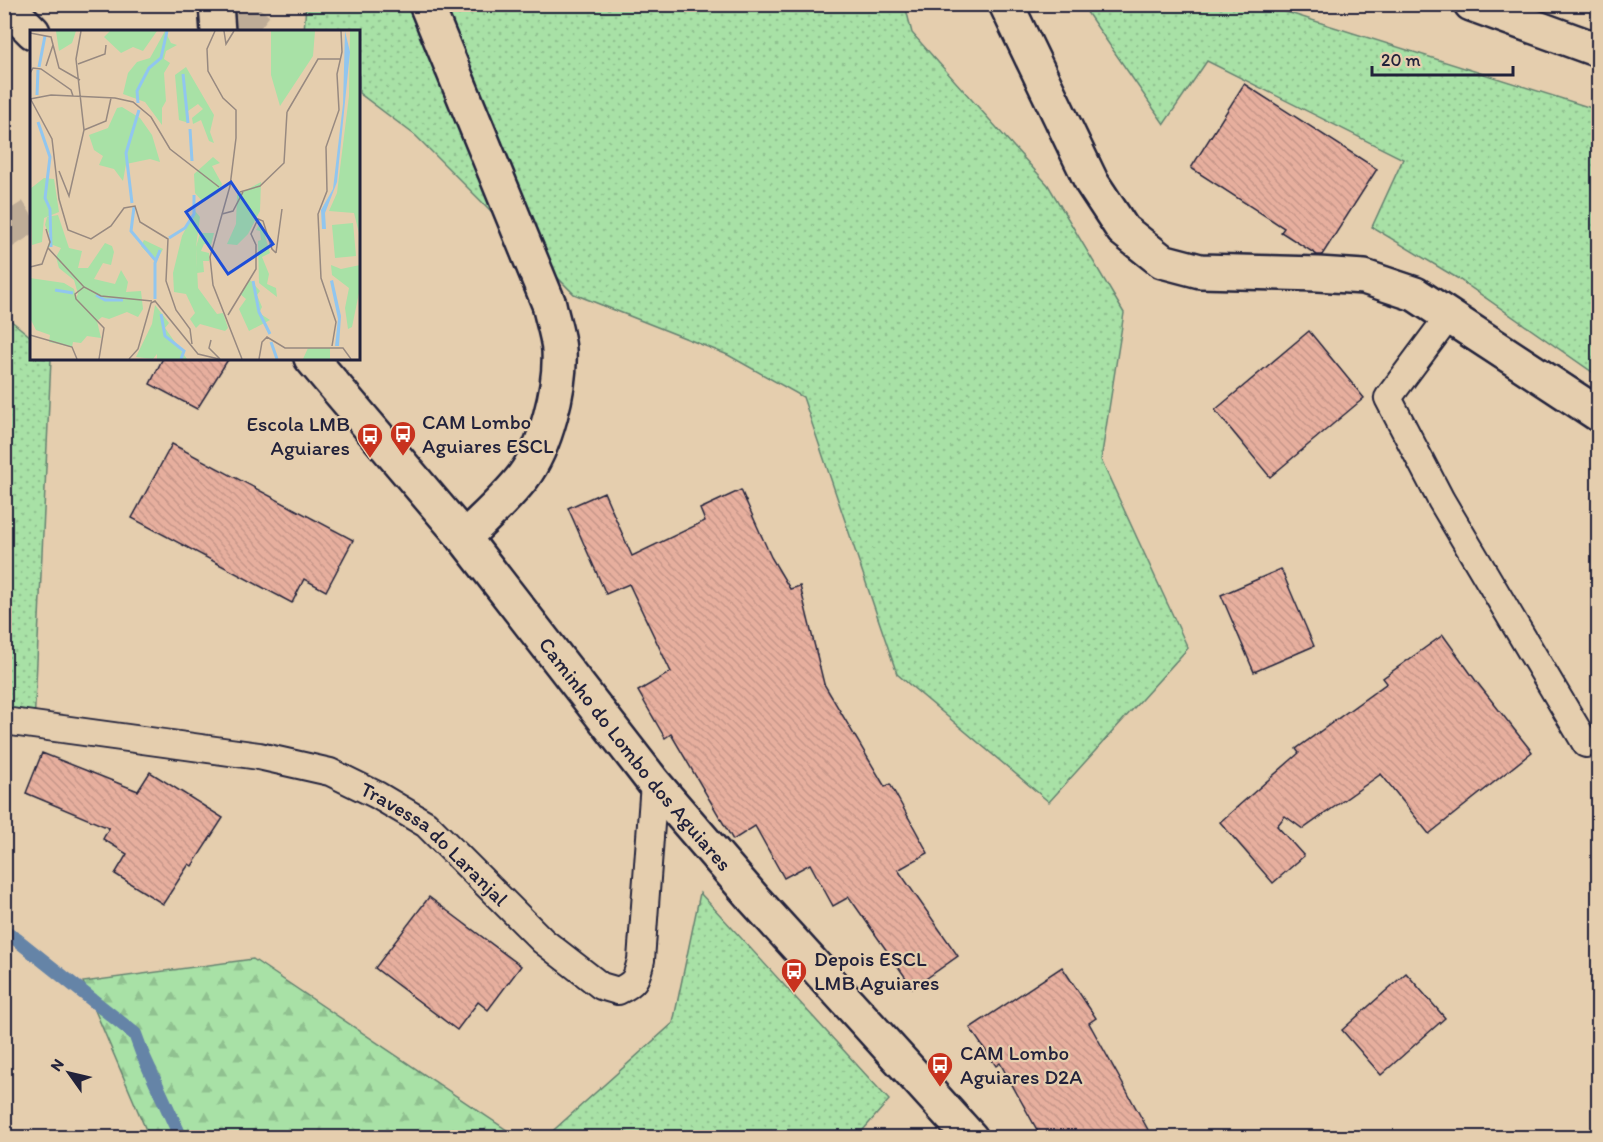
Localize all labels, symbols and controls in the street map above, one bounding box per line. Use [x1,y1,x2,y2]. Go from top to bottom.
inset map [30,30,360,360]
scale bar [1372,39,1513,77]
text: 20 m [1381,49,1421,71]
place label: CAM Lombo Aguiares ESCL [422,409,554,458]
place label: Escola LMB Aguiares [246,411,350,460]
bus stop icon: CAM Lombo Aguiares ESCL [388,419,418,457]
bus stop icon: Escola LMB Aguiares [355,421,385,459]
street label: Caminho do Lombo dos Aguiares [534,632,737,876]
street label: Travessa do Laranjal [357,776,514,911]
place label: Depois ESCL LMB Aguiares [814,946,940,995]
bus stop icon: Depois ESCL LMB Aguiares [779,956,809,994]
place label: CAM Lombo Aguiares D2A [960,1040,1083,1089]
north arrow [39,1043,99,1103]
bus stop icon: CAM Lombo Aguiares D2A [925,1050,955,1088]
text: N [46,1055,68,1075]

